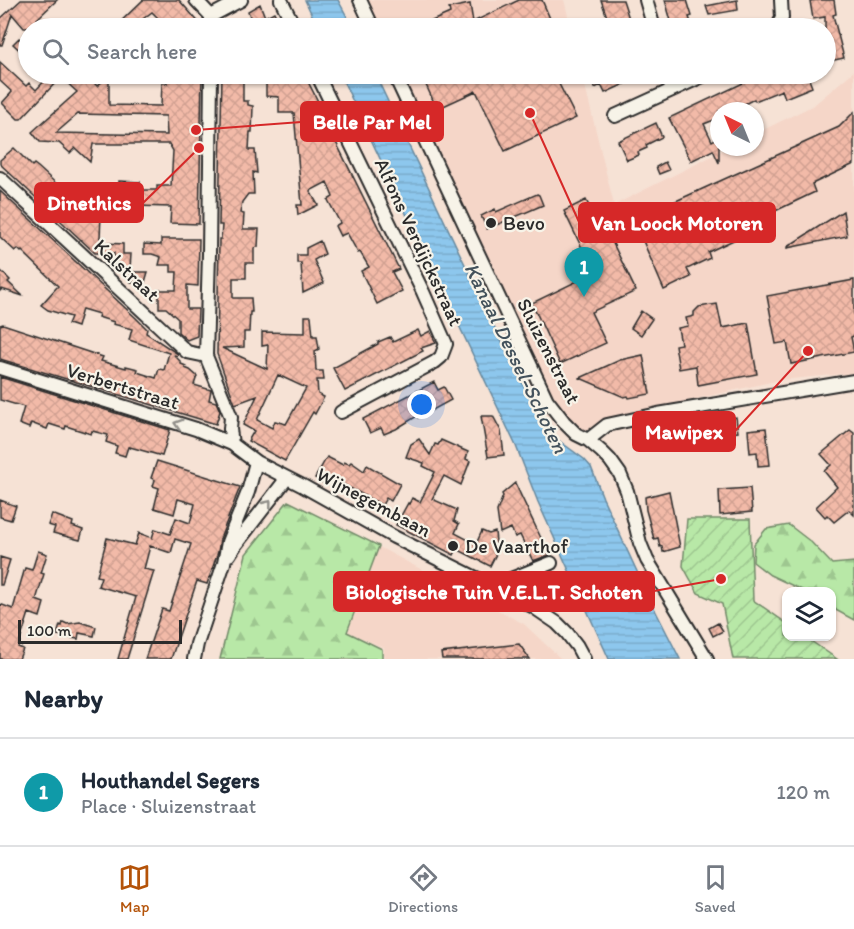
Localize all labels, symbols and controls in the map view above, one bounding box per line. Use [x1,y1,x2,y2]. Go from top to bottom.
search box [18,18,836,84]
icon: search [39,35,72,68]
text: Search here [87,38,197,65]
callout: Belle Par Mel [301,102,443,141]
north arrow [710,102,764,156]
text: Belle Par Mel [313,109,432,134]
street label: Alfons Verdijckstraat [370,154,468,330]
callout: Dinethics [35,183,143,222]
text: Dinethics [47,190,131,215]
callout: Van Loock Motoren [579,203,775,242]
text: Van Loock Motoren [591,210,763,235]
place label: Bevo [503,211,545,235]
marker: Bevo [484,216,498,230]
street label: Kalstraat [89,234,165,307]
pin: 1 [564,248,604,297]
water label: Kanaal Dessel-Schoten [459,259,574,458]
street label: Sluizenstraat [512,294,586,408]
street label: Verbertstraat [64,358,183,415]
your location [407,390,436,419]
callout: Mawipex [633,412,735,451]
one-way arrow [173,418,184,431]
text: Mawipex [645,419,724,445]
street label: Wijnegembaan [313,462,435,542]
one-way arrow [261,500,272,511]
place label: De Vaarthof [465,534,568,558]
marker: De Vaarthof [446,539,460,553]
callout: Biologische Tuin V.E.L.T. Schoten [334,572,654,611]
text: Biologische Tuin V.E.L.T. Schoten [345,579,643,605]
map controls [782,587,836,641]
button: layers [782,587,836,641]
scale bar [18,617,182,644]
text: 100 m [27,621,71,640]
text: Nearby [24,682,103,714]
text: Houthandel Segers [81,767,260,794]
text: 1 [39,780,48,804]
text: 120 m [777,780,830,804]
text: Place · Sluizenstraat [81,794,256,818]
tab: Map [118,861,151,916]
tab: Directions [388,861,458,916]
tab: Saved [695,861,736,916]

